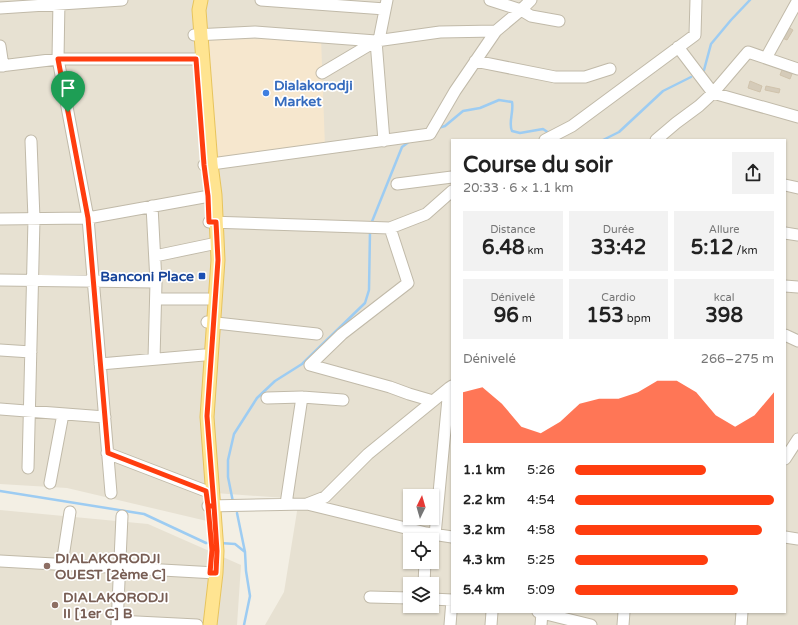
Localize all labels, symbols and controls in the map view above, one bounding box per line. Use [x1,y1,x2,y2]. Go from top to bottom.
pin [51,71,85,112]
icon: arrive [57,77,79,99]
place label: Dialakorodji Market [274,77,353,110]
marker: Dialakorodji Market [261,88,271,98]
text: Course du soir [463,152,613,178]
button: share [732,152,774,194]
text: 20:33 · 6 × 1.1 km [463,180,574,196]
text: Distance [490,223,535,236]
text: Durée [603,223,634,236]
text: Allure [709,223,739,236]
text: 6.48 [482,236,525,260]
text: 33:42 [591,236,646,260]
text: 5:12 [691,236,734,260]
text: km [525,244,544,257]
text: /km [734,244,758,257]
place label: Banconi Place [100,268,194,285]
marker: Banconi Place [197,271,207,281]
text: Dénivelé [490,291,535,304]
text: Cardio [601,291,636,304]
text: kcal [714,291,735,304]
text: 96 [494,304,519,328]
text: 153 [586,304,624,328]
text: 398 [705,304,743,328]
text: m [519,312,532,325]
text: bpm [624,312,651,325]
text: Dénivelé [463,351,516,367]
text: 266–275 m [701,351,774,367]
text: 1.1 km [463,462,505,478]
text: 5:26 [527,462,555,478]
north arrow [403,489,439,525]
map controls [403,489,439,613]
text: 2.2 km [463,492,505,508]
text: 4:54 [527,492,555,508]
text: 3.2 km [463,522,505,538]
text: 4:58 [527,522,555,538]
button: locate [403,533,439,569]
place label: DIALAKORODJI OUEST [2ème C] [55,550,166,583]
text: 4.3 km [463,552,505,568]
text: 5:25 [527,552,555,568]
marker: DIALAKORODJI OUEST [2ème C] [42,561,52,571]
button: layers [403,577,439,613]
text: 5.4 km [463,582,505,598]
text: 5:09 [527,582,555,598]
place label: DIALAKORODJI II [1er C] B [63,589,169,622]
marker: DIALAKORODJI II [1er C] B [50,600,60,610]

